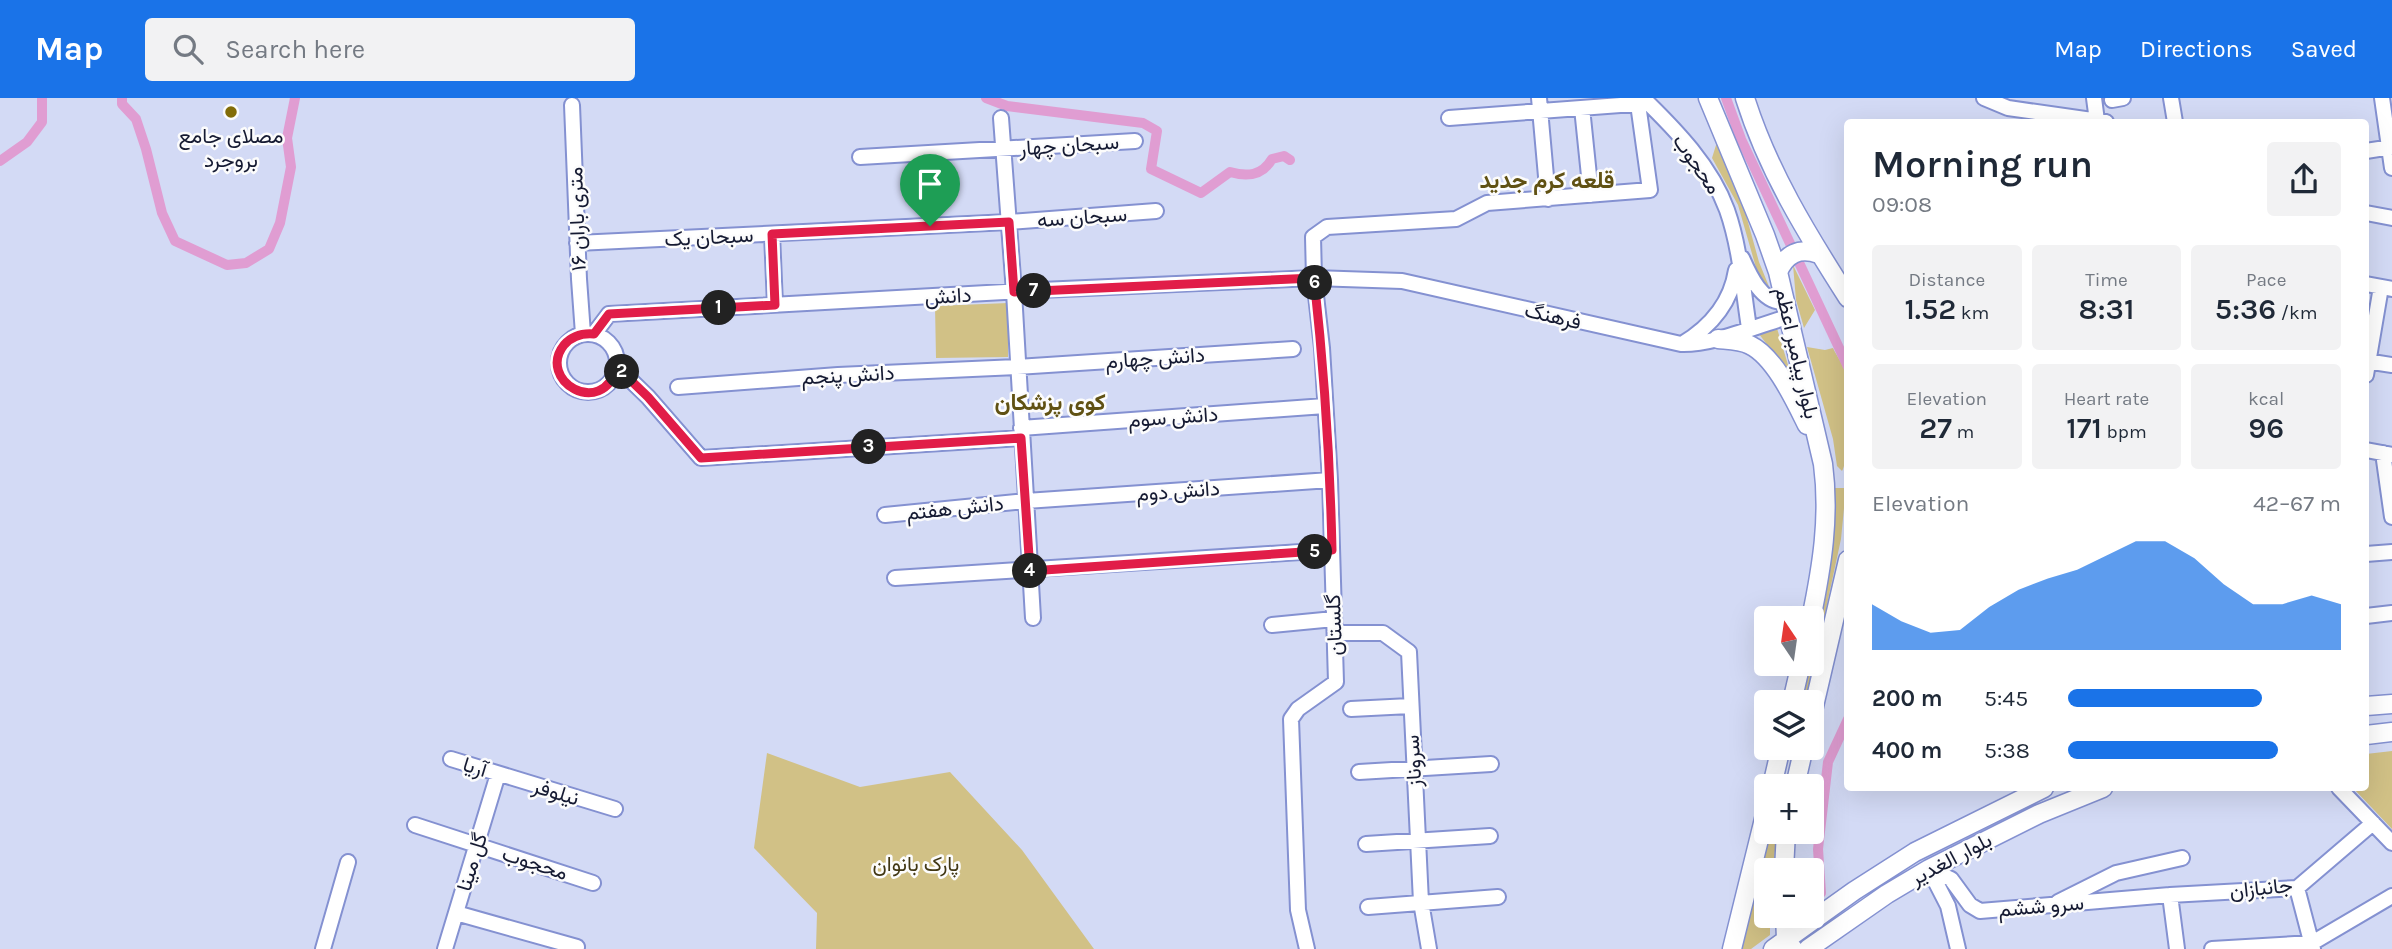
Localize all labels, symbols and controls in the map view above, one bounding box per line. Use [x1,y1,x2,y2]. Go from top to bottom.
search box [145,18,635,81]
text: Map [35,30,103,68]
icon: search [169,30,207,68]
text: Search here [225,34,365,65]
text: Map [2054,35,2102,63]
text: Directions [2140,35,2253,63]
text: Saved [2291,35,2357,63]
marker: مصلای جامع بروجرد [223,104,239,120]
place label: مصلای جامع بروجرد [178,124,284,173]
street label: محجوب [1667,129,1726,199]
street label: سبحان چهار [1017,130,1120,163]
text: Morning run [1872,142,2093,187]
button: share [2267,142,2341,216]
pin [900,154,960,226]
icon: arrive [911,165,949,203]
street label: ۱۶ متری باران [563,166,592,272]
district label: قلعه کرم جدید [1480,167,1614,195]
text: 09:08 [1872,191,1932,218]
street label: سبحان سه [1036,202,1128,232]
street label: سبحان یک [664,223,754,251]
pin: 6 [1298,266,1332,300]
text: Distance [1908,269,1985,291]
text: Time [2085,269,2128,291]
text: Pace [2246,269,2286,291]
text: 6 [1309,271,1320,293]
pin: 7 [1016,274,1052,308]
text: 7 [1029,279,1038,301]
street label: دانش [924,283,972,309]
street label: بلوار پیامبر اعظم [1768,285,1824,422]
pin: 1 [702,290,736,326]
text: 1.52 [1904,291,1956,327]
text: 8:31 [2079,291,2134,327]
text: 5:36 [2215,291,2276,327]
text: 1 [715,296,722,318]
street label: فرهنگ [1522,298,1584,335]
text: km [1956,302,1989,324]
text: /km [2276,302,2317,324]
street label: دانش چهارم [1104,343,1206,375]
pin: 2 [604,354,640,390]
text: 2 [616,360,627,382]
street label: دانش پنجم [801,361,895,391]
text: Elevation [1907,388,1987,410]
text: Heart rate [2064,388,2149,410]
text: kcal [2248,388,2284,410]
district label: کوی پزشکان [994,389,1106,418]
street label: دانش سوم [1127,402,1219,434]
text: 27 [1919,410,1952,446]
text: 171 [2066,410,2102,446]
text: 96 [2248,410,2284,446]
text: m [1952,421,1974,443]
text: bpm [2102,421,2147,443]
pin: 3 [852,430,886,464]
text: 3 [863,435,874,457]
street label: دانش دوم [1135,476,1221,508]
text: Elevation [1872,490,1969,517]
text: 42–67 m [2253,490,2341,517]
street label: دانش هفتم [905,491,1005,527]
pin: 5 [1298,534,1332,570]
text: 5 [1309,540,1320,562]
pin: 4 [1012,554,1048,588]
text: 4 [1024,559,1035,581]
street label: گلستان [1321,594,1347,656]
north arrow [1754,606,1824,676]
map controls [1754,606,1824,928]
text: 200 m [1872,685,1943,712]
text: 5:45 [1984,685,2028,712]
button: layers [1754,690,1824,760]
street label: سروناز [1400,734,1427,789]
text: 400 m [1872,737,1942,764]
text: 5:38 [1984,737,2030,764]
street label: آریا [460,752,492,784]
street label: نیلوفر [529,773,582,811]
button: + [1754,774,1824,844]
street label: بلوار الغدیر [1905,828,1996,892]
street label: گل مینا [452,830,492,894]
street label: محجوب [499,841,571,886]
park label: پارک بانوان [873,852,959,878]
button: − [1754,858,1824,928]
street label: جانبازان [2228,873,2294,904]
street label: سرو ششم [1997,890,2085,924]

